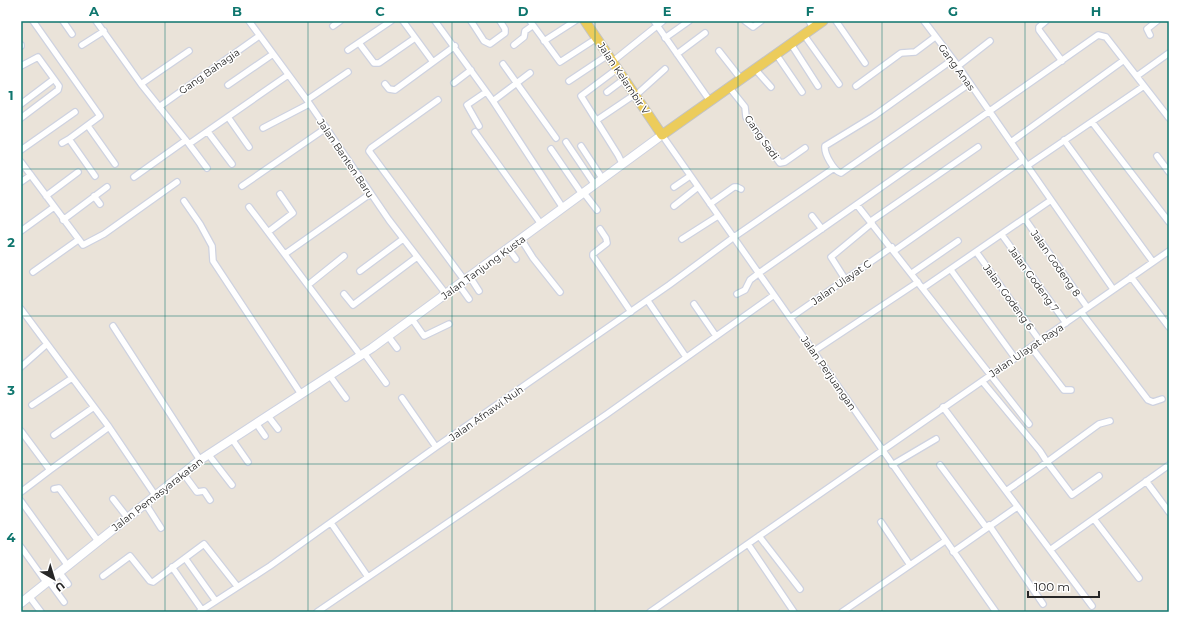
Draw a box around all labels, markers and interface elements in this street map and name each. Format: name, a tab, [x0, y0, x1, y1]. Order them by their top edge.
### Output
text: A	[88, 3, 100, 19]
text: B	[232, 3, 242, 19]
text: C	[375, 3, 385, 19]
text: D	[518, 3, 529, 19]
text: E	[663, 3, 672, 19]
text: F	[806, 3, 814, 19]
text: G	[948, 3, 958, 19]
text: H	[1091, 3, 1101, 19]
street label: Jalan Kelambir V	[594, 39, 652, 117]
street label: Gang Anas	[935, 41, 978, 93]
street label: Gang Bahagia	[176, 46, 242, 97]
text: 1	[8, 87, 14, 103]
street label: Gang Sadi	[742, 113, 782, 162]
street label: Jalan Banten Baru	[314, 115, 377, 200]
street label: Jalan Godeng 8	[1027, 227, 1083, 299]
street label: Jalan Tanjung Kusta	[438, 232, 528, 303]
text: 2	[7, 234, 15, 250]
street label: Jalan Godeng 7	[1005, 243, 1062, 315]
street label: Jalan Ulayat C	[808, 257, 874, 308]
street label: Jalan Godeng 6	[980, 261, 1037, 333]
street label: Jalan Ulayat Raya	[986, 321, 1066, 381]
street label: Jalan Perjuangan	[798, 333, 859, 413]
text: 3	[6, 382, 15, 398]
street label: Jalan Afnawi Nuh	[446, 383, 526, 444]
street label: Jalan Pemasyarakatan	[108, 455, 206, 535]
text: 4	[7, 529, 16, 545]
north arrow	[34, 559, 74, 599]
scale bar	[1028, 573, 1099, 599]
text: U	[52, 579, 68, 595]
text: 100 m	[1034, 579, 1070, 594]

